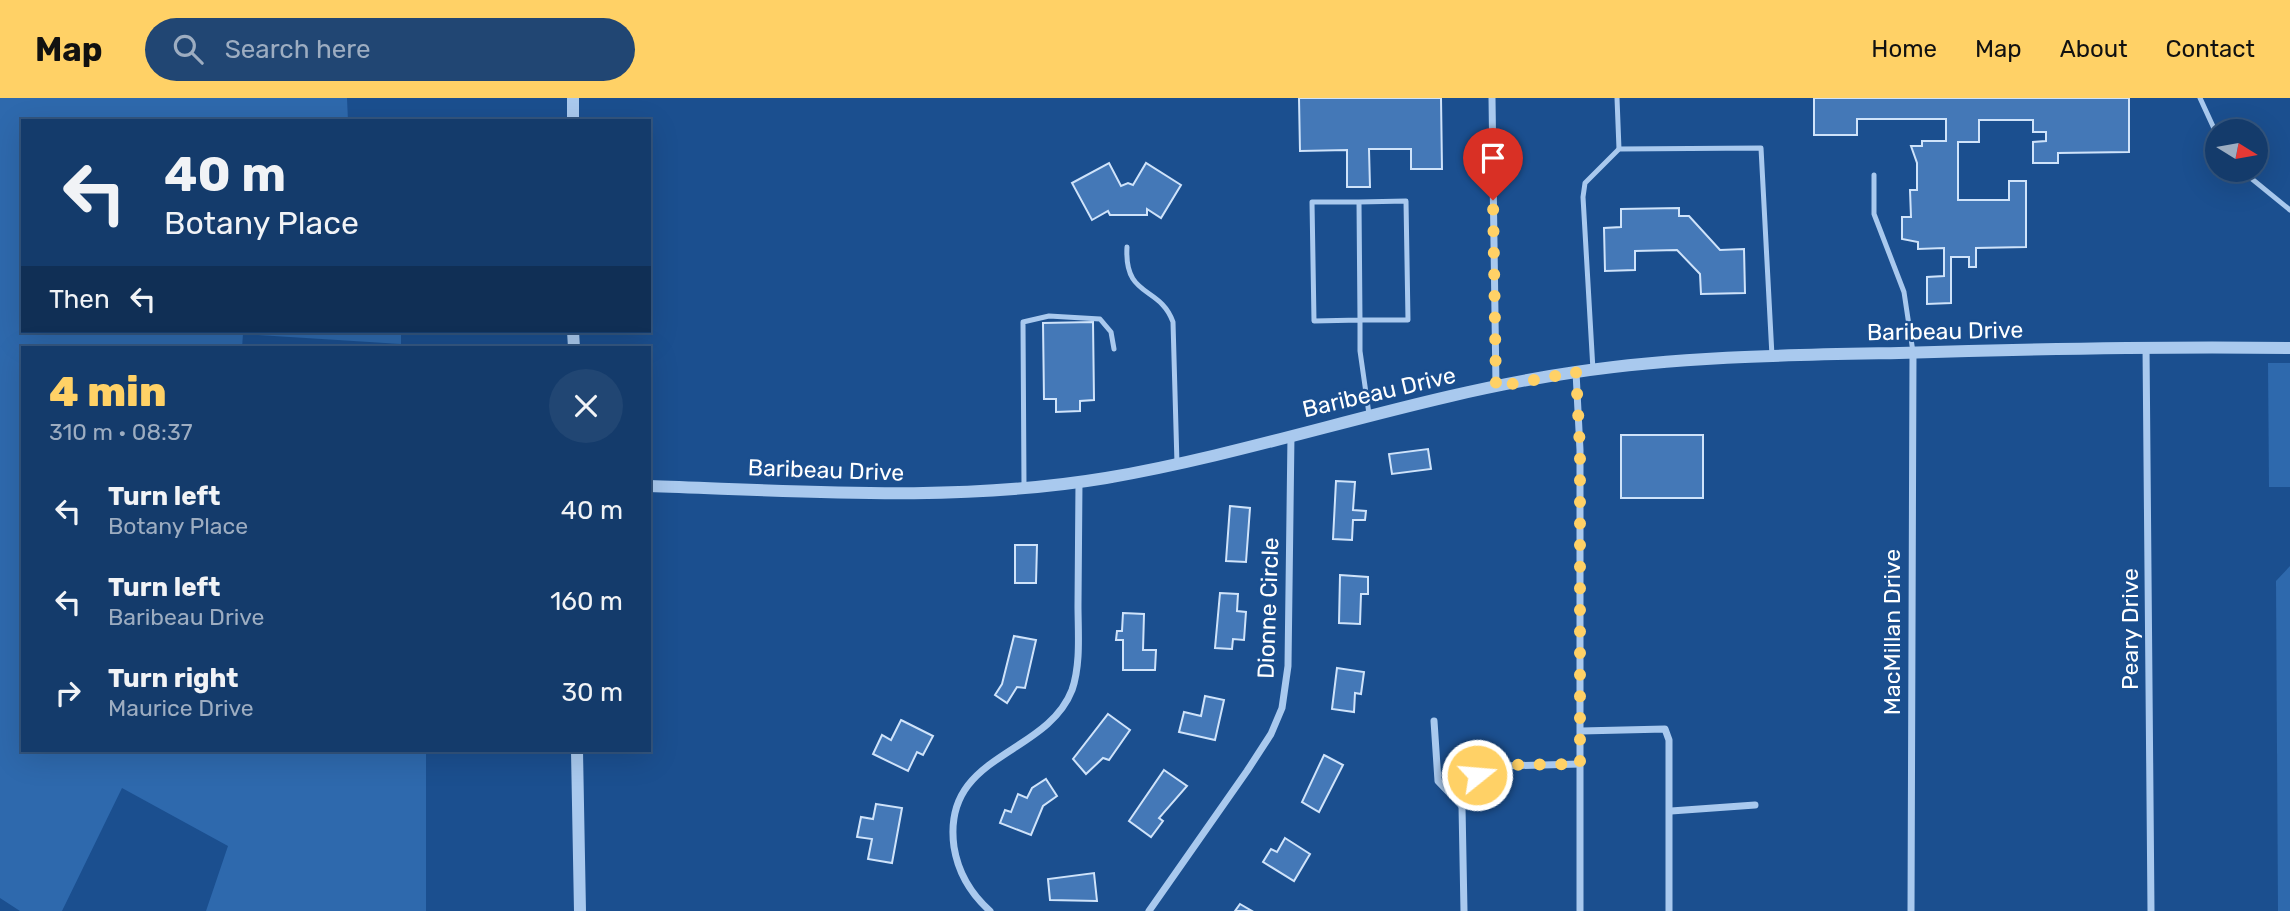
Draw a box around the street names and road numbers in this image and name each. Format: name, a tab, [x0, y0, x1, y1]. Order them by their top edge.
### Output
street label: Baribeau Drive	[1867, 316, 2023, 346]
street label: Baribeau Drive	[1300, 361, 1458, 423]
street label: Baribeau Drive	[747, 453, 905, 487]
street label: Dionne Circle	[1252, 537, 1284, 679]
street label: MacMillan Drive	[1878, 549, 1906, 715]
street label: Peary Drive	[2116, 568, 2144, 690]

